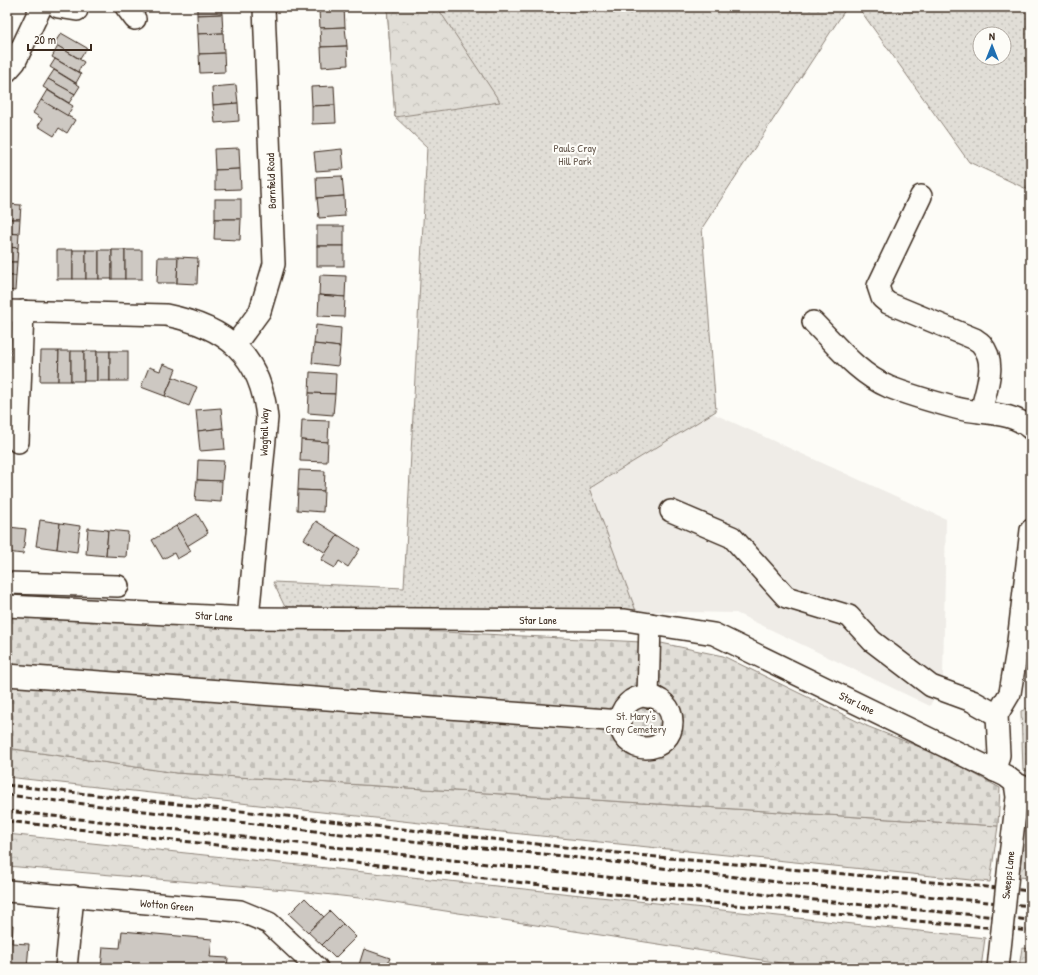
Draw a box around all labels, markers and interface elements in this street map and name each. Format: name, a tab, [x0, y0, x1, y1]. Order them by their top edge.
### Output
scale bar	[28, 26, 91, 52]
north arrow	[972, 26, 1012, 66]
text: N	[989, 29, 995, 43]
text: 20 m	[34, 31, 56, 48]
park label: Pauls Cray Hill Park	[554, 141, 597, 168]
street label: Barnfield Road	[263, 152, 279, 209]
street label: Wagtail Way	[257, 408, 271, 456]
street label: Star Lane	[195, 608, 234, 624]
street label: Star Lane	[519, 613, 557, 627]
street label: Star Lane	[837, 688, 878, 718]
park label: St. Mary's Cray Cemetery	[605, 709, 667, 736]
street label: Sweeps Lane	[999, 850, 1018, 900]
street label: Wotton Green	[140, 896, 195, 914]

